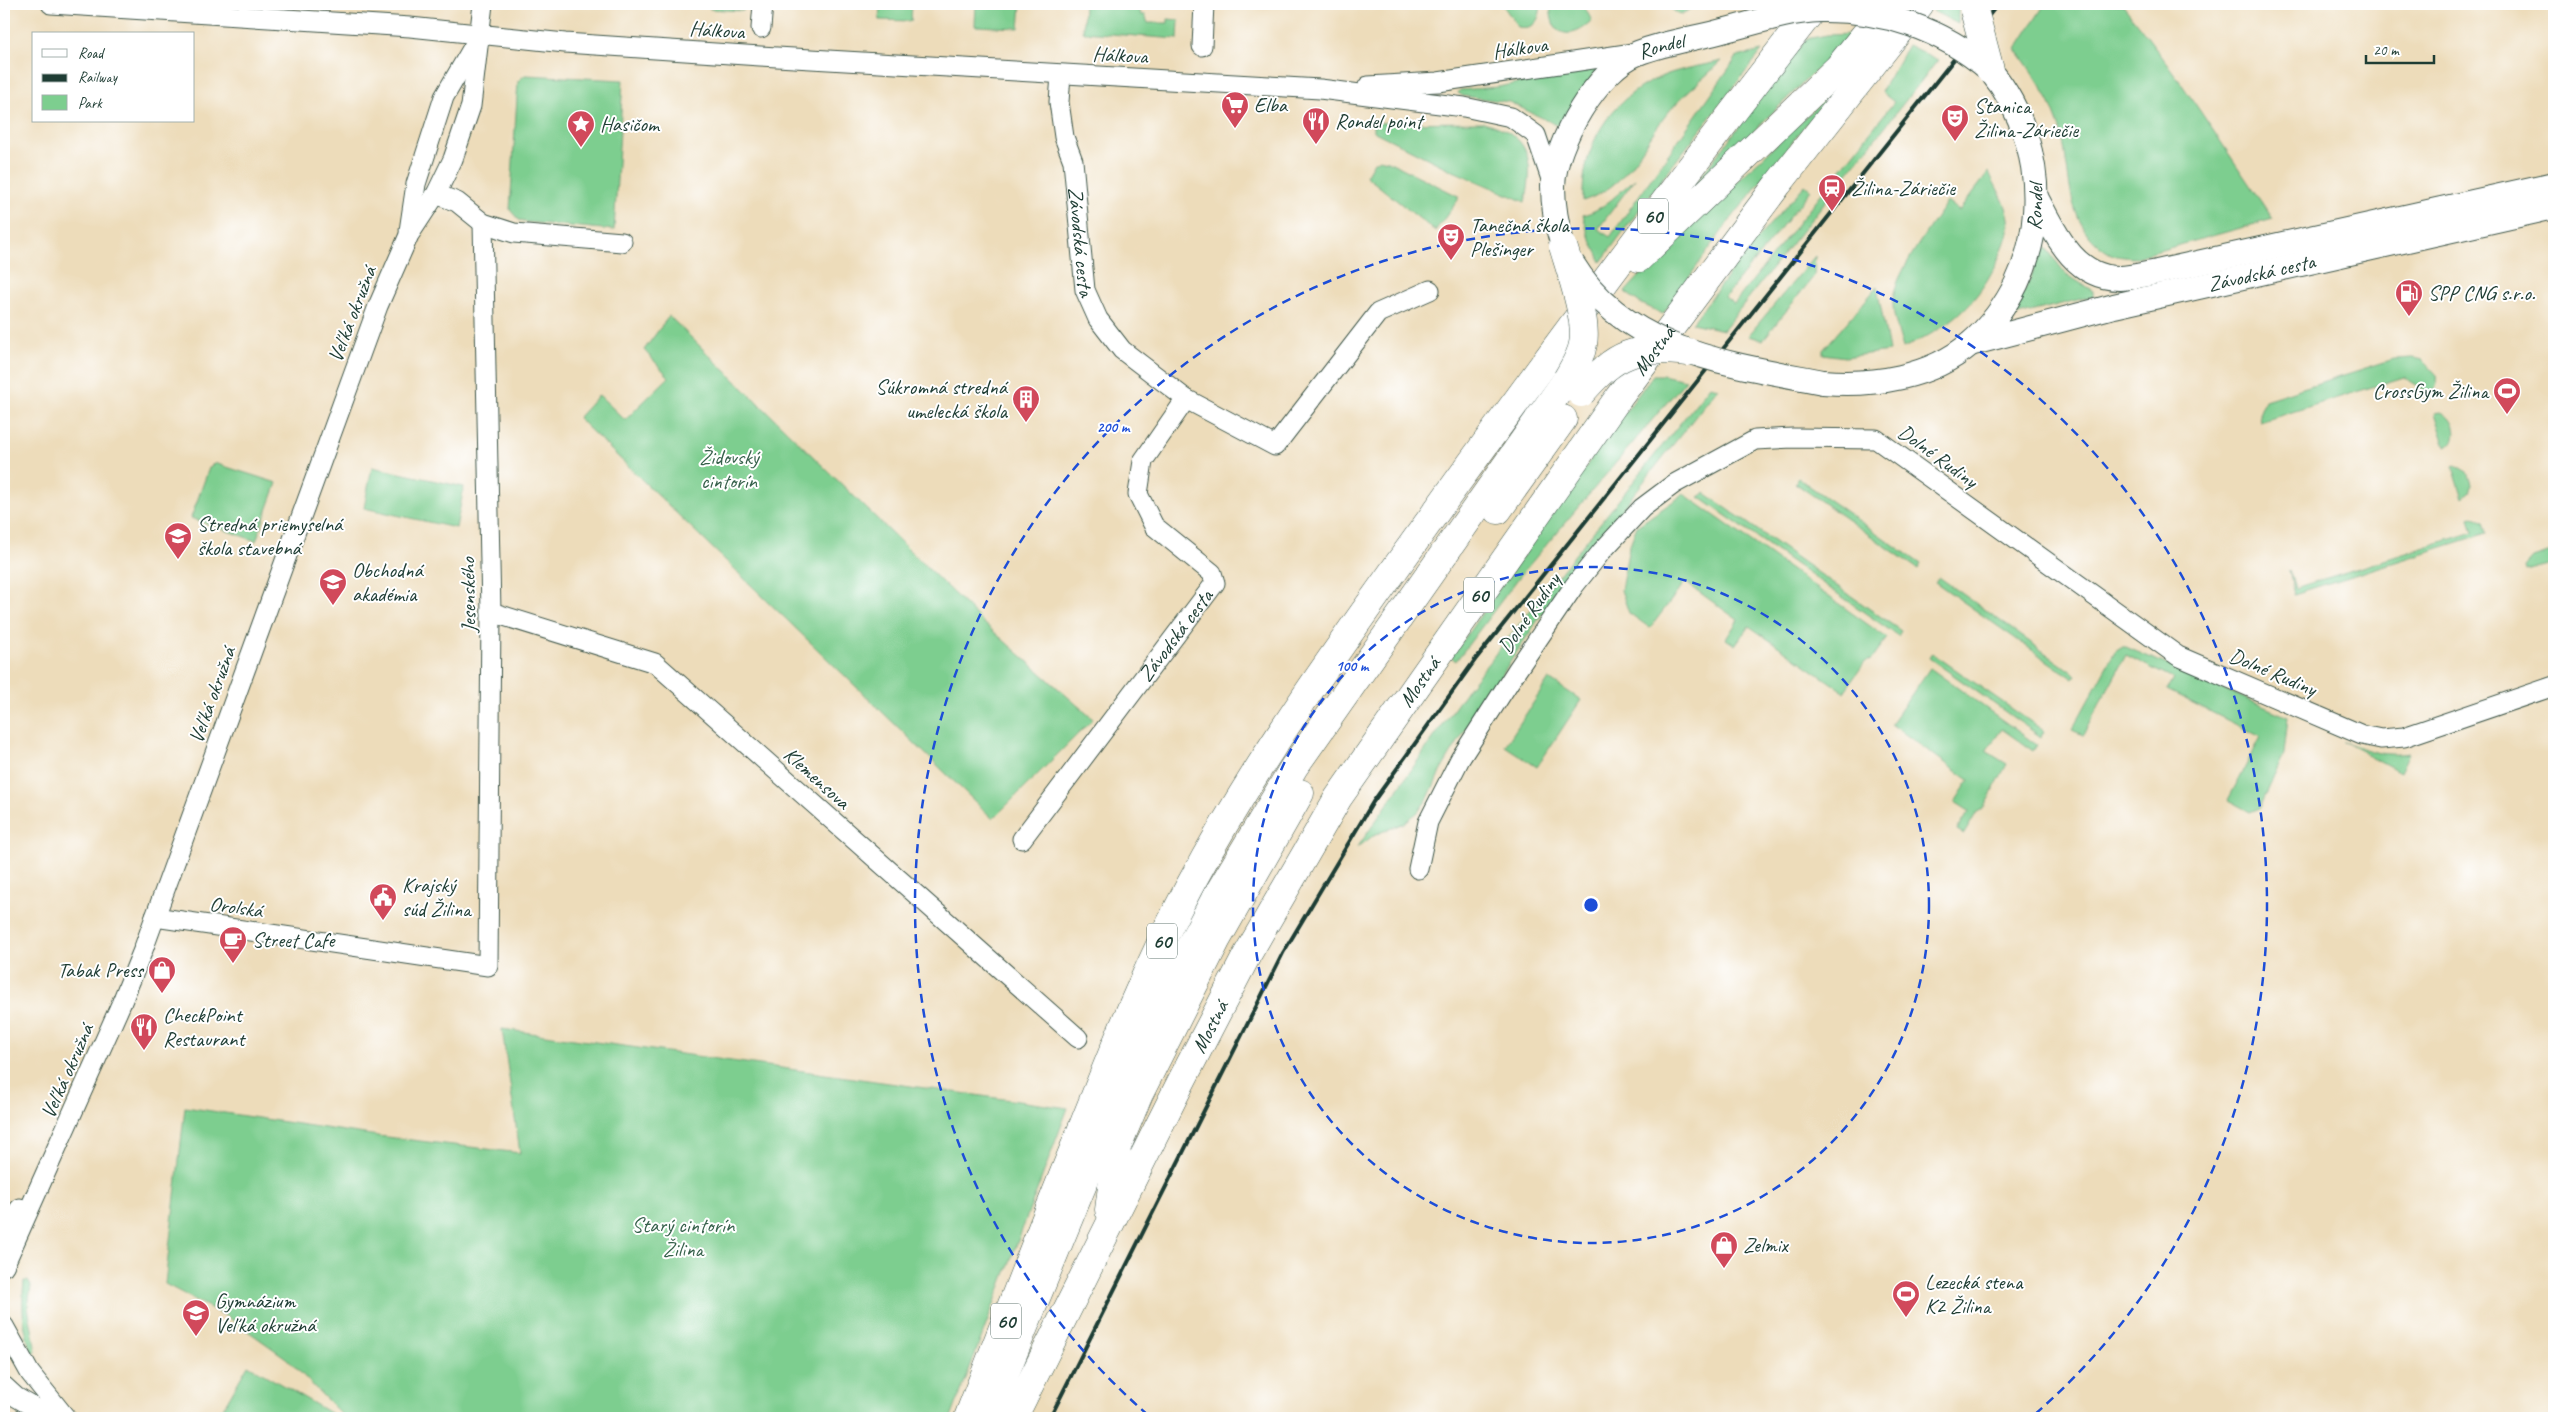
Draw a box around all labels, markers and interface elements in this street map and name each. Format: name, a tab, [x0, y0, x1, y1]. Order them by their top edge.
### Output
street label: Hálkova	[689, 15, 747, 45]
street label: Rondel	[1634, 27, 1690, 65]
street label: Hálkova	[1491, 31, 1551, 65]
legend	[32, 32, 195, 122]
scale bar	[2366, 32, 2433, 64]
street label: Hálkova	[1092, 41, 1150, 70]
text: 20 m	[2373, 41, 2400, 60]
text: Road	[78, 44, 105, 63]
text: Railway	[78, 68, 119, 87]
supermarket icon: Elba	[1220, 90, 1250, 129]
place label: Elba	[1254, 92, 1289, 118]
place label: Stanica Žilina-Záriečie	[1974, 93, 2079, 143]
text: Park	[78, 94, 103, 113]
theatre icon: Stanica Žilina-Záriečie	[1940, 103, 1970, 142]
restaurant icon: Rondel point	[1301, 106, 1331, 145]
place label: Rondel point	[1335, 108, 1425, 134]
place icon: Hasičom	[566, 109, 596, 148]
place label: Hasičom	[600, 111, 661, 137]
station icon: Žilina-Záriečie	[1817, 173, 1847, 212]
place label: Žilina-Záriečie	[1851, 175, 1956, 201]
street label: Rondel	[2020, 179, 2049, 232]
street label: Závodská cesta	[1063, 186, 1100, 302]
road number: 60	[1638, 198, 1668, 234]
place label: Tanečná škola Plešinger	[1470, 212, 1570, 262]
theatre icon: Tanečná škola Plešinger	[1436, 222, 1466, 261]
street label: Závodská cesta	[2205, 248, 2319, 297]
street label: Veľká okružná	[322, 261, 383, 366]
fuel station icon: SPP CNG s.r.o.	[2394, 278, 2424, 317]
place label: SPP CNG s.r.o.	[2428, 280, 2536, 306]
street label: Mostná	[1627, 319, 1682, 380]
place label: Súkromná stredná umelecká škola	[876, 374, 1009, 424]
sports icon: CrossGym Žilina	[2492, 376, 2522, 415]
place label: CrossGym Žilina	[2373, 378, 2490, 404]
building icon: Súkromná stredná umelecká škola	[1011, 384, 1041, 423]
text: 200 m	[1097, 418, 1131, 437]
street label: Dolné Rudiny	[1893, 418, 1984, 495]
park label: Židovský cintorín	[699, 444, 762, 494]
place label: Stredná priemyselná škola stavebná	[197, 511, 344, 561]
school or university icon: Stredná priemyselná škola stavebná	[163, 521, 193, 560]
street label: Jesenského	[454, 556, 482, 634]
place label: Obchodná akadémia	[352, 557, 425, 607]
street label: Dolné Rudiny	[1492, 566, 1567, 658]
school or university icon: Obchodná akadémia	[318, 567, 348, 606]
road number: 60	[1464, 578, 1494, 612]
street label: Závodská cesta	[1132, 583, 1220, 687]
street label: Veľká okružná	[183, 642, 242, 747]
street label: Dolné Rudiny	[2226, 642, 2322, 703]
street label: Mostná	[1393, 650, 1447, 712]
text: 100 m	[1336, 657, 1370, 676]
street label: Klemensova	[778, 741, 857, 816]
place label: Krajský súd Žilina	[402, 872, 473, 922]
public building icon: Krajský súd Žilina	[368, 882, 398, 921]
street label: Orolská	[208, 890, 266, 924]
centre of rings	[1582, 896, 1600, 914]
road number: 60	[1147, 924, 1177, 958]
cafe icon: Street Cafe	[218, 925, 248, 964]
place label: Street Cafe	[252, 927, 336, 953]
shop icon: Tabak Press	[147, 955, 177, 994]
place label: Tabak Press	[57, 957, 145, 983]
street label: Mostná	[1185, 995, 1235, 1057]
place label: CheckPoint Restaurant	[163, 1002, 246, 1052]
restaurant icon: CheckPoint Restaurant	[129, 1012, 159, 1051]
street label: Veľká okružná	[35, 1018, 100, 1122]
park label: Starý cintorín Žilina	[632, 1212, 735, 1262]
shop icon: Zelmix	[1709, 1230, 1739, 1269]
place label: Zelmix	[1743, 1232, 1789, 1258]
place label: Lezecká stena K2 Žilina	[1925, 1269, 2024, 1319]
sports icon: Lezecká stena K2 Žilina	[1891, 1279, 1921, 1318]
place label: Gymnázium Veľká okružná	[215, 1288, 317, 1338]
school or university icon: Gymnázium Veľká okružná	[181, 1298, 211, 1337]
road number: 60	[991, 1304, 1021, 1338]

